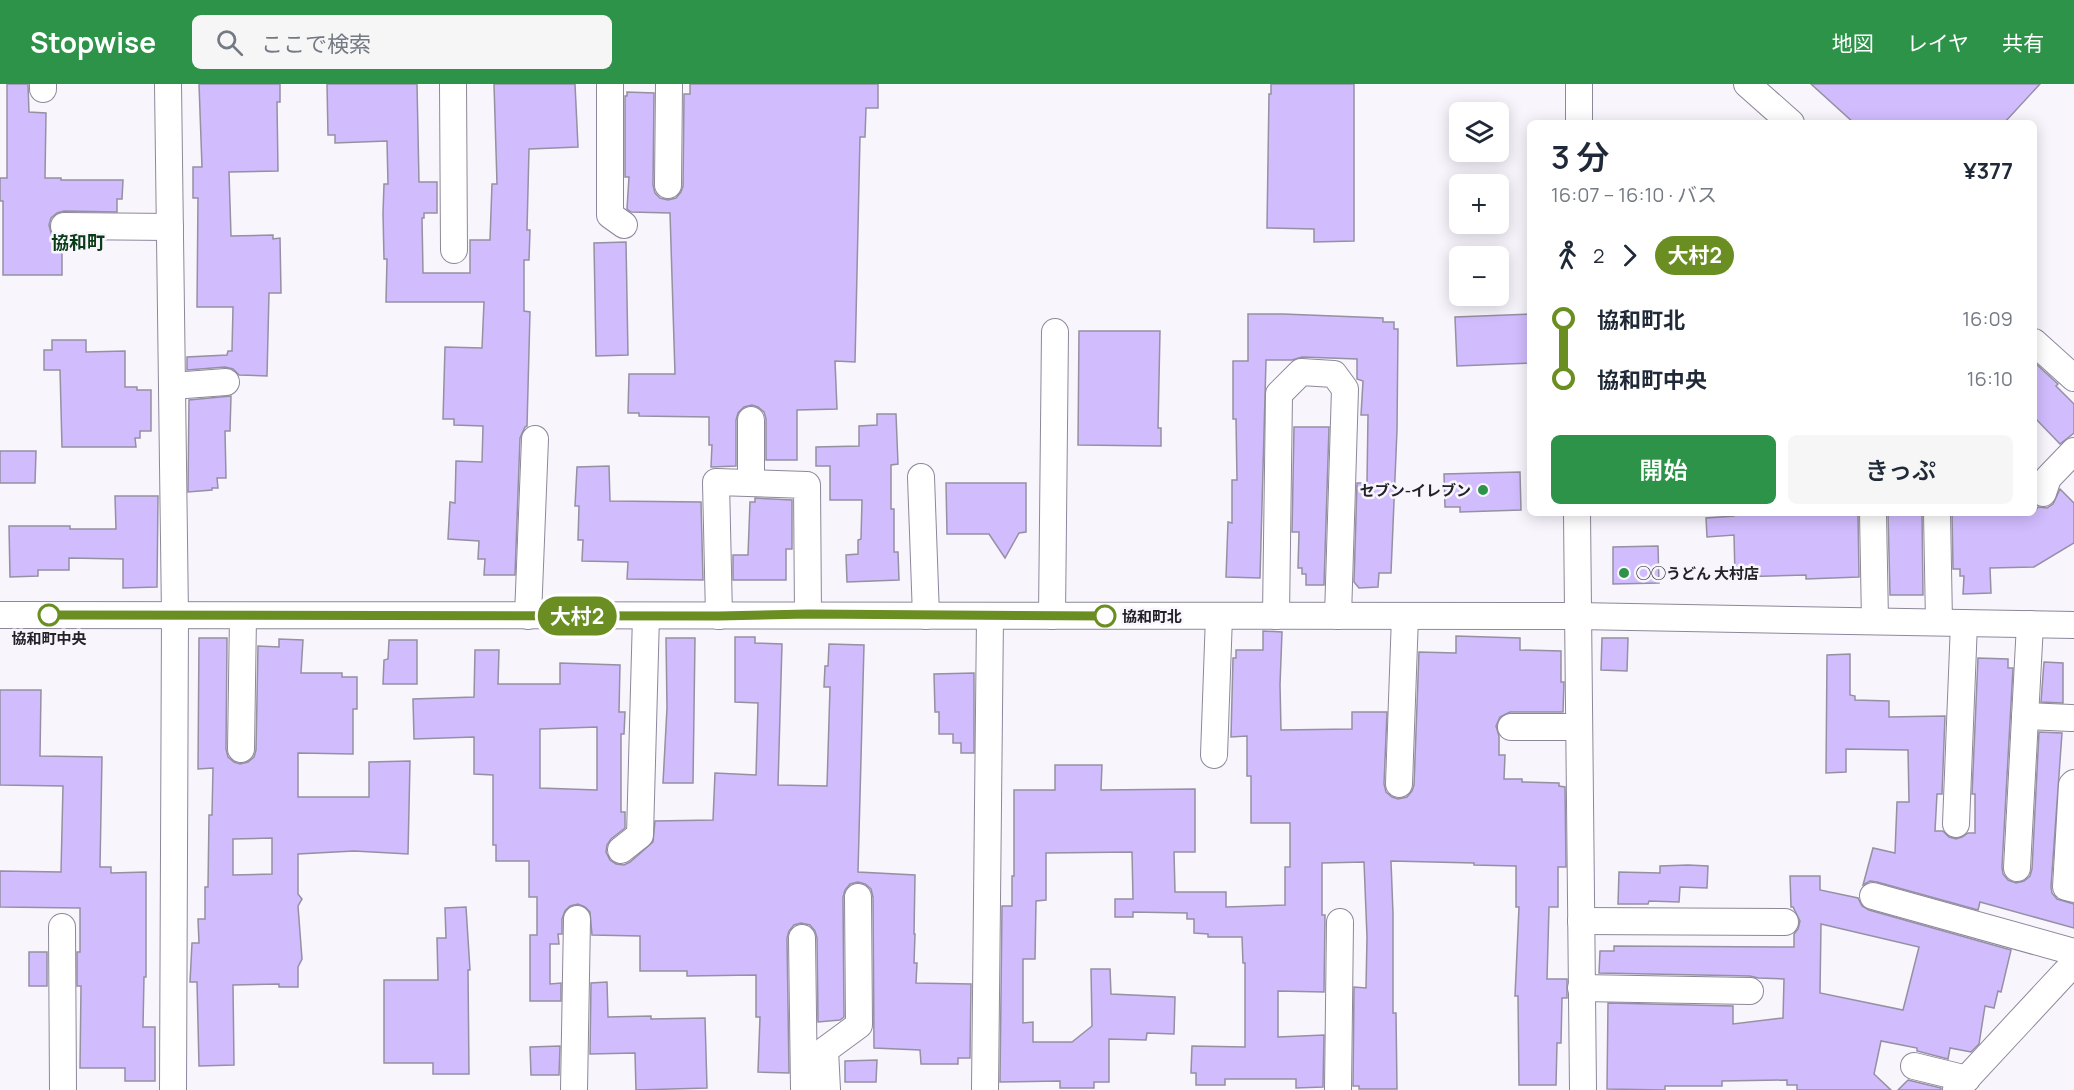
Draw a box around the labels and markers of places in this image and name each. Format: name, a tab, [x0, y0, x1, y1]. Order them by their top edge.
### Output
place label: セブン-イレブン	[1360, 480, 1471, 501]
marker: セブン-イレブン	[1476, 483, 1490, 497]
place label: ◯◯うどん 大村店	[1636, 563, 1759, 584]
marker: ◯◯うどん 大村店	[1617, 566, 1631, 580]
marker: 協和町中央	[38, 604, 60, 626]
marker: 協和町北	[1094, 605, 1116, 627]
place label: 協和町北	[1122, 606, 1182, 627]
place label: 協和町中央	[11, 628, 87, 649]

